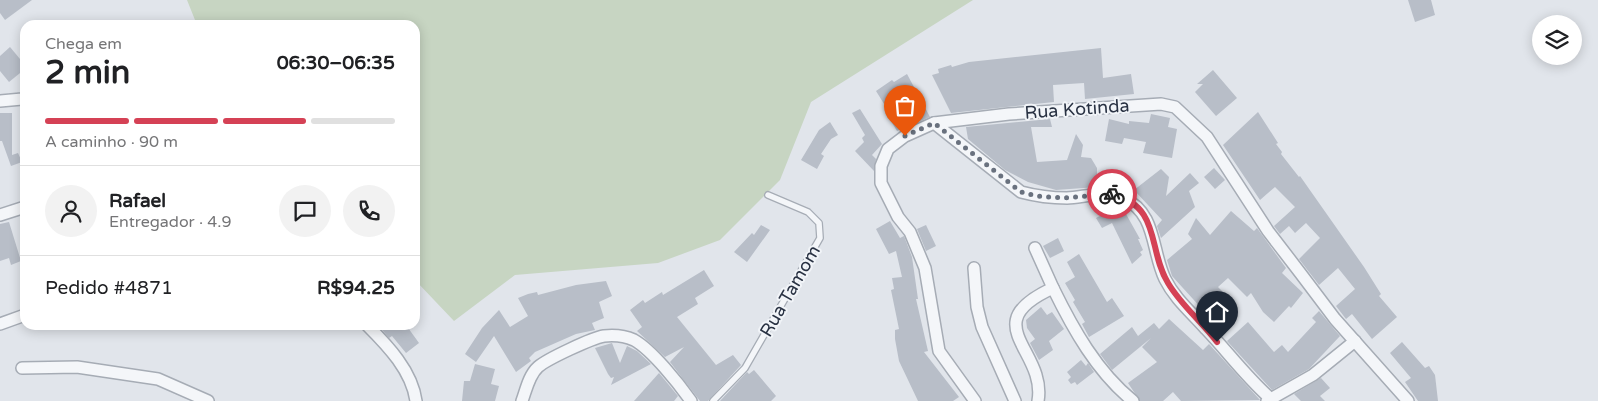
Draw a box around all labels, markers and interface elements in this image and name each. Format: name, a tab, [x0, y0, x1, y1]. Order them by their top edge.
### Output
map controls	[1532, 15, 1582, 65]
button: layers	[1532, 15, 1582, 65]
text: Chega em	[45, 34, 122, 54]
text: 06:30–06:35	[277, 52, 395, 74]
text: 2 min	[45, 54, 130, 92]
pin	[884, 85, 926, 136]
icon: bag	[891, 92, 919, 120]
street label: Rua Kotinda	[1024, 94, 1130, 124]
text: A caminho · 90 m	[45, 132, 178, 152]
courier	[1087, 169, 1137, 219]
icon: bike	[1098, 180, 1126, 208]
button: person	[45, 185, 97, 237]
button: chat	[279, 185, 331, 237]
button: phone	[343, 185, 395, 237]
text: Rafael	[109, 190, 166, 212]
text: Entregador · 4.9	[109, 212, 231, 232]
street label: Rua Tamom	[755, 241, 825, 341]
text: Pedido #4871	[45, 277, 173, 299]
text: R$94.25	[317, 277, 395, 299]
pin	[1196, 291, 1238, 342]
icon: home	[1203, 298, 1231, 326]

